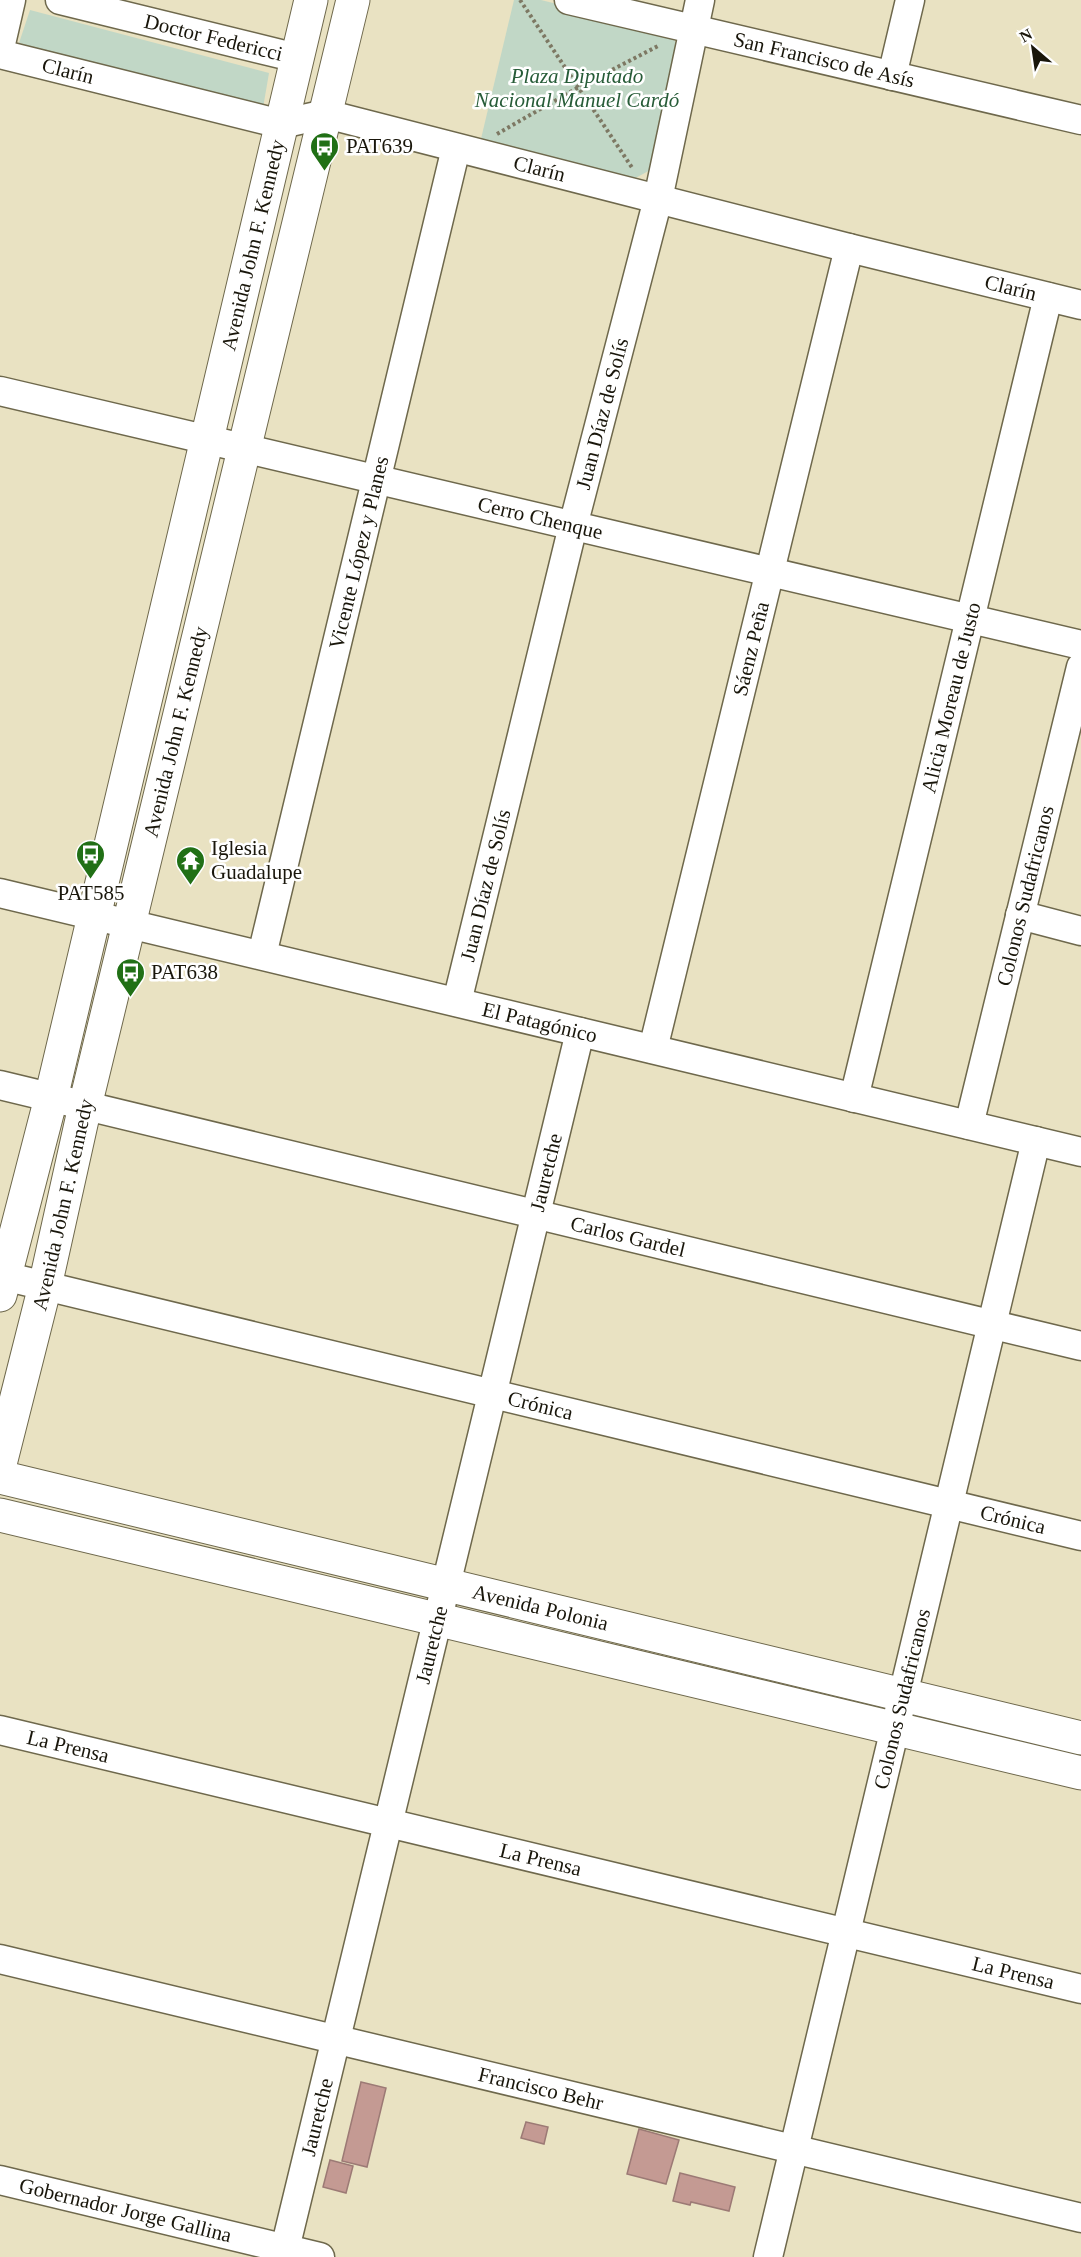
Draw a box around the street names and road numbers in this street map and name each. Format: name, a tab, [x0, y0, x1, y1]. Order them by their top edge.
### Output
street label: Doctor Federicci	[142, 9, 285, 66]
street label: San Francisco de Asís	[731, 27, 917, 93]
street label: Clarín	[40, 53, 97, 89]
street label: Avenida John F. Kennedy	[216, 137, 290, 353]
street label: Clarín	[511, 151, 568, 187]
street label: Clarín	[982, 270, 1039, 306]
street label: Juan Díaz de Solís	[571, 335, 633, 492]
street label: Vicente López y Planes	[324, 454, 394, 651]
street label: Cerro Chenque	[475, 492, 605, 544]
street label: Sáenz Peña	[728, 599, 774, 698]
street label: Alicia Moreau de Justo	[916, 600, 986, 795]
street label: Avenida John F. Kennedy	[139, 623, 213, 840]
street label: Colonos Sudafricanos	[991, 803, 1059, 988]
street label: Juan Díaz de Solís	[455, 807, 516, 964]
street label: El Patagónico	[480, 997, 600, 1048]
street label: Avenida John F. Kennedy	[27, 1096, 98, 1313]
street label: Jauretche	[525, 1131, 567, 1214]
street label: Carlos Gardel	[568, 1211, 688, 1262]
street label: Crónica	[505, 1386, 576, 1425]
street label: Crónica	[978, 1500, 1049, 1539]
street label: Avenida Polonia	[470, 1580, 612, 1636]
street label: Jauretche	[410, 1603, 452, 1686]
street label: Colonos Sudafricanos	[869, 1606, 935, 1792]
street label: La Prensa	[25, 1725, 112, 1768]
street label: La Prensa	[497, 1838, 585, 1881]
street label: La Prensa	[970, 1951, 1057, 1994]
street label: Francisco Behr	[476, 2062, 606, 2115]
street label: Jauretche	[296, 2076, 338, 2158]
street label: Gobernador Jorge Gallina	[17, 2173, 235, 2247]

